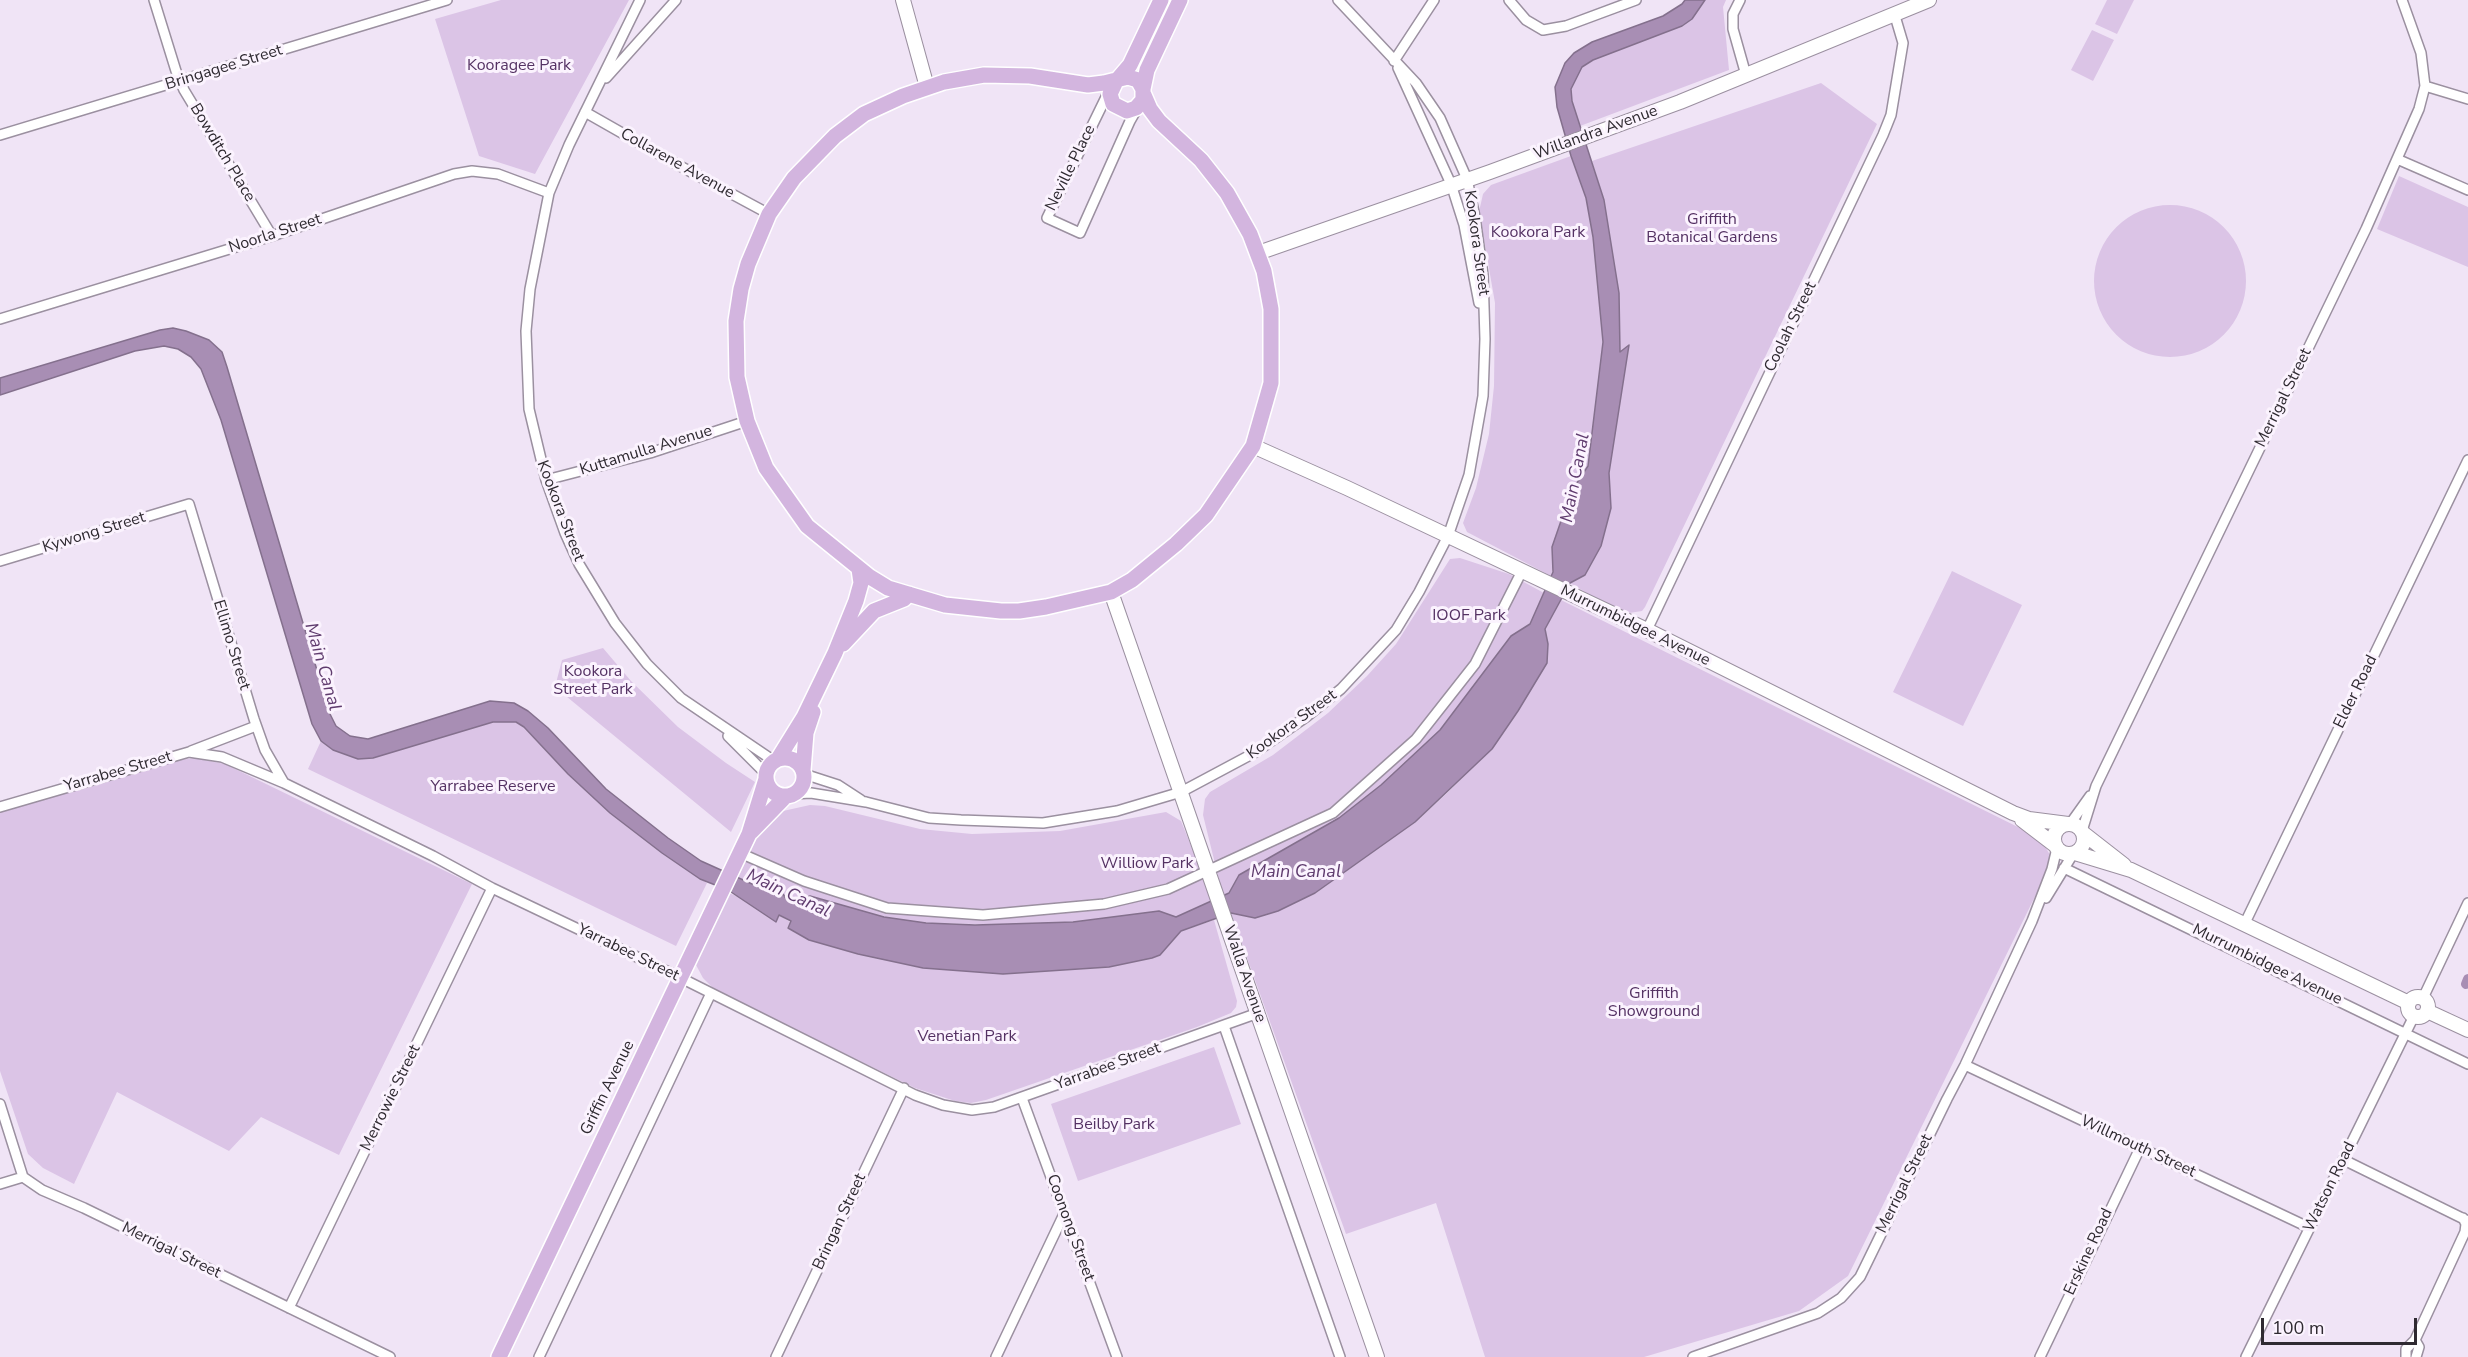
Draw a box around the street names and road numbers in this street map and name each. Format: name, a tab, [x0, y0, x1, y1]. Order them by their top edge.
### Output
street label: Bringagee Street	[163, 41, 285, 95]
street label: Bowditch Place	[185, 100, 259, 206]
street label: Willandra Avenue	[1531, 102, 1661, 164]
street label: Neville Place	[1042, 122, 1100, 214]
street label: Collarene Avenue	[617, 125, 737, 203]
street label: Kookora Street	[1459, 189, 1493, 297]
street label: Noorla Street	[226, 210, 324, 258]
street label: Coolah Street	[1761, 279, 1821, 375]
street label: Merrigal Street	[2252, 345, 2316, 451]
street label: Kuttamulla Avenue	[577, 422, 715, 480]
street label: Kookora Street	[532, 458, 588, 564]
street label: Kywong Street	[40, 508, 148, 558]
street label: Murrumbidgee Avenue	[1557, 581, 1713, 671]
street label: Ellimo Street	[208, 598, 254, 692]
street label: Elder Road	[2330, 652, 2382, 732]
street label: Kookora Street	[1243, 686, 1341, 764]
street label: Yarrabee Street	[62, 748, 174, 796]
street label: Yarrabee Street	[574, 920, 682, 986]
street label: Murrumbidgee Avenue	[2189, 920, 2345, 1010]
street label: Walla Avenue	[1218, 923, 1270, 1025]
street label: Griffin Avenue	[577, 1038, 639, 1138]
street label: Yarrabee Street	[1053, 1039, 1163, 1095]
street label: Merrowie Street	[357, 1042, 425, 1154]
street label: Willmouth Street	[2077, 1112, 2199, 1182]
street label: Merrigal Street	[1873, 1131, 1937, 1237]
street label: Watson Road	[2300, 1139, 2360, 1235]
street label: Bringan Street	[809, 1171, 871, 1273]
street label: Coonong Street	[1042, 1172, 1098, 1284]
street label: Erskine Road	[2061, 1206, 2117, 1298]
street label: Merrigal Street	[118, 1219, 224, 1283]

